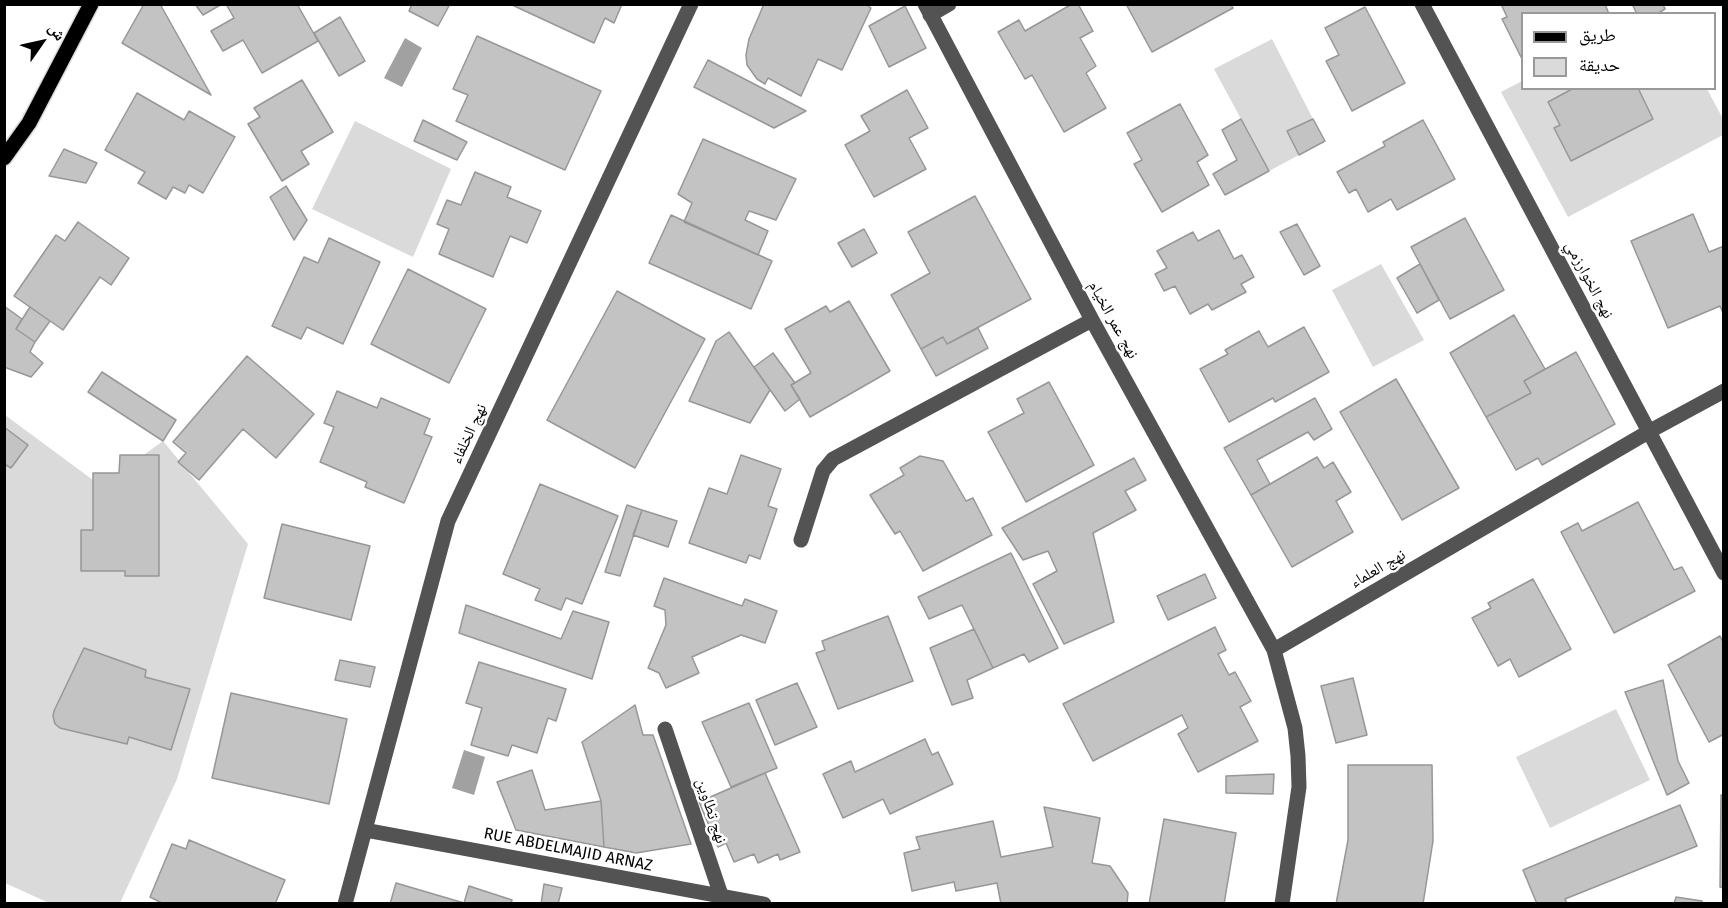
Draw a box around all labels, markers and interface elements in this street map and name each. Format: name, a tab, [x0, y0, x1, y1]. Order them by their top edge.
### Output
north arrow	[12, 12, 72, 72]
legend	[1521, 12, 1716, 90]
text: ش	[45, 19, 70, 44]
text: طريق	[1579, 24, 1616, 46]
text: حديقة	[1579, 54, 1620, 76]
street label: نهج الخوارزمي	[1561, 238, 1617, 322]
street label: نهج عمر الخيام	[1084, 278, 1142, 362]
street label: نهج الخلفاء	[447, 401, 491, 467]
street label: نهج العلماء	[1347, 545, 1409, 593]
street label: نهج تطاوين	[691, 776, 731, 846]
street label: RUE ABDELMAJID ARNAZ	[482, 824, 654, 876]

